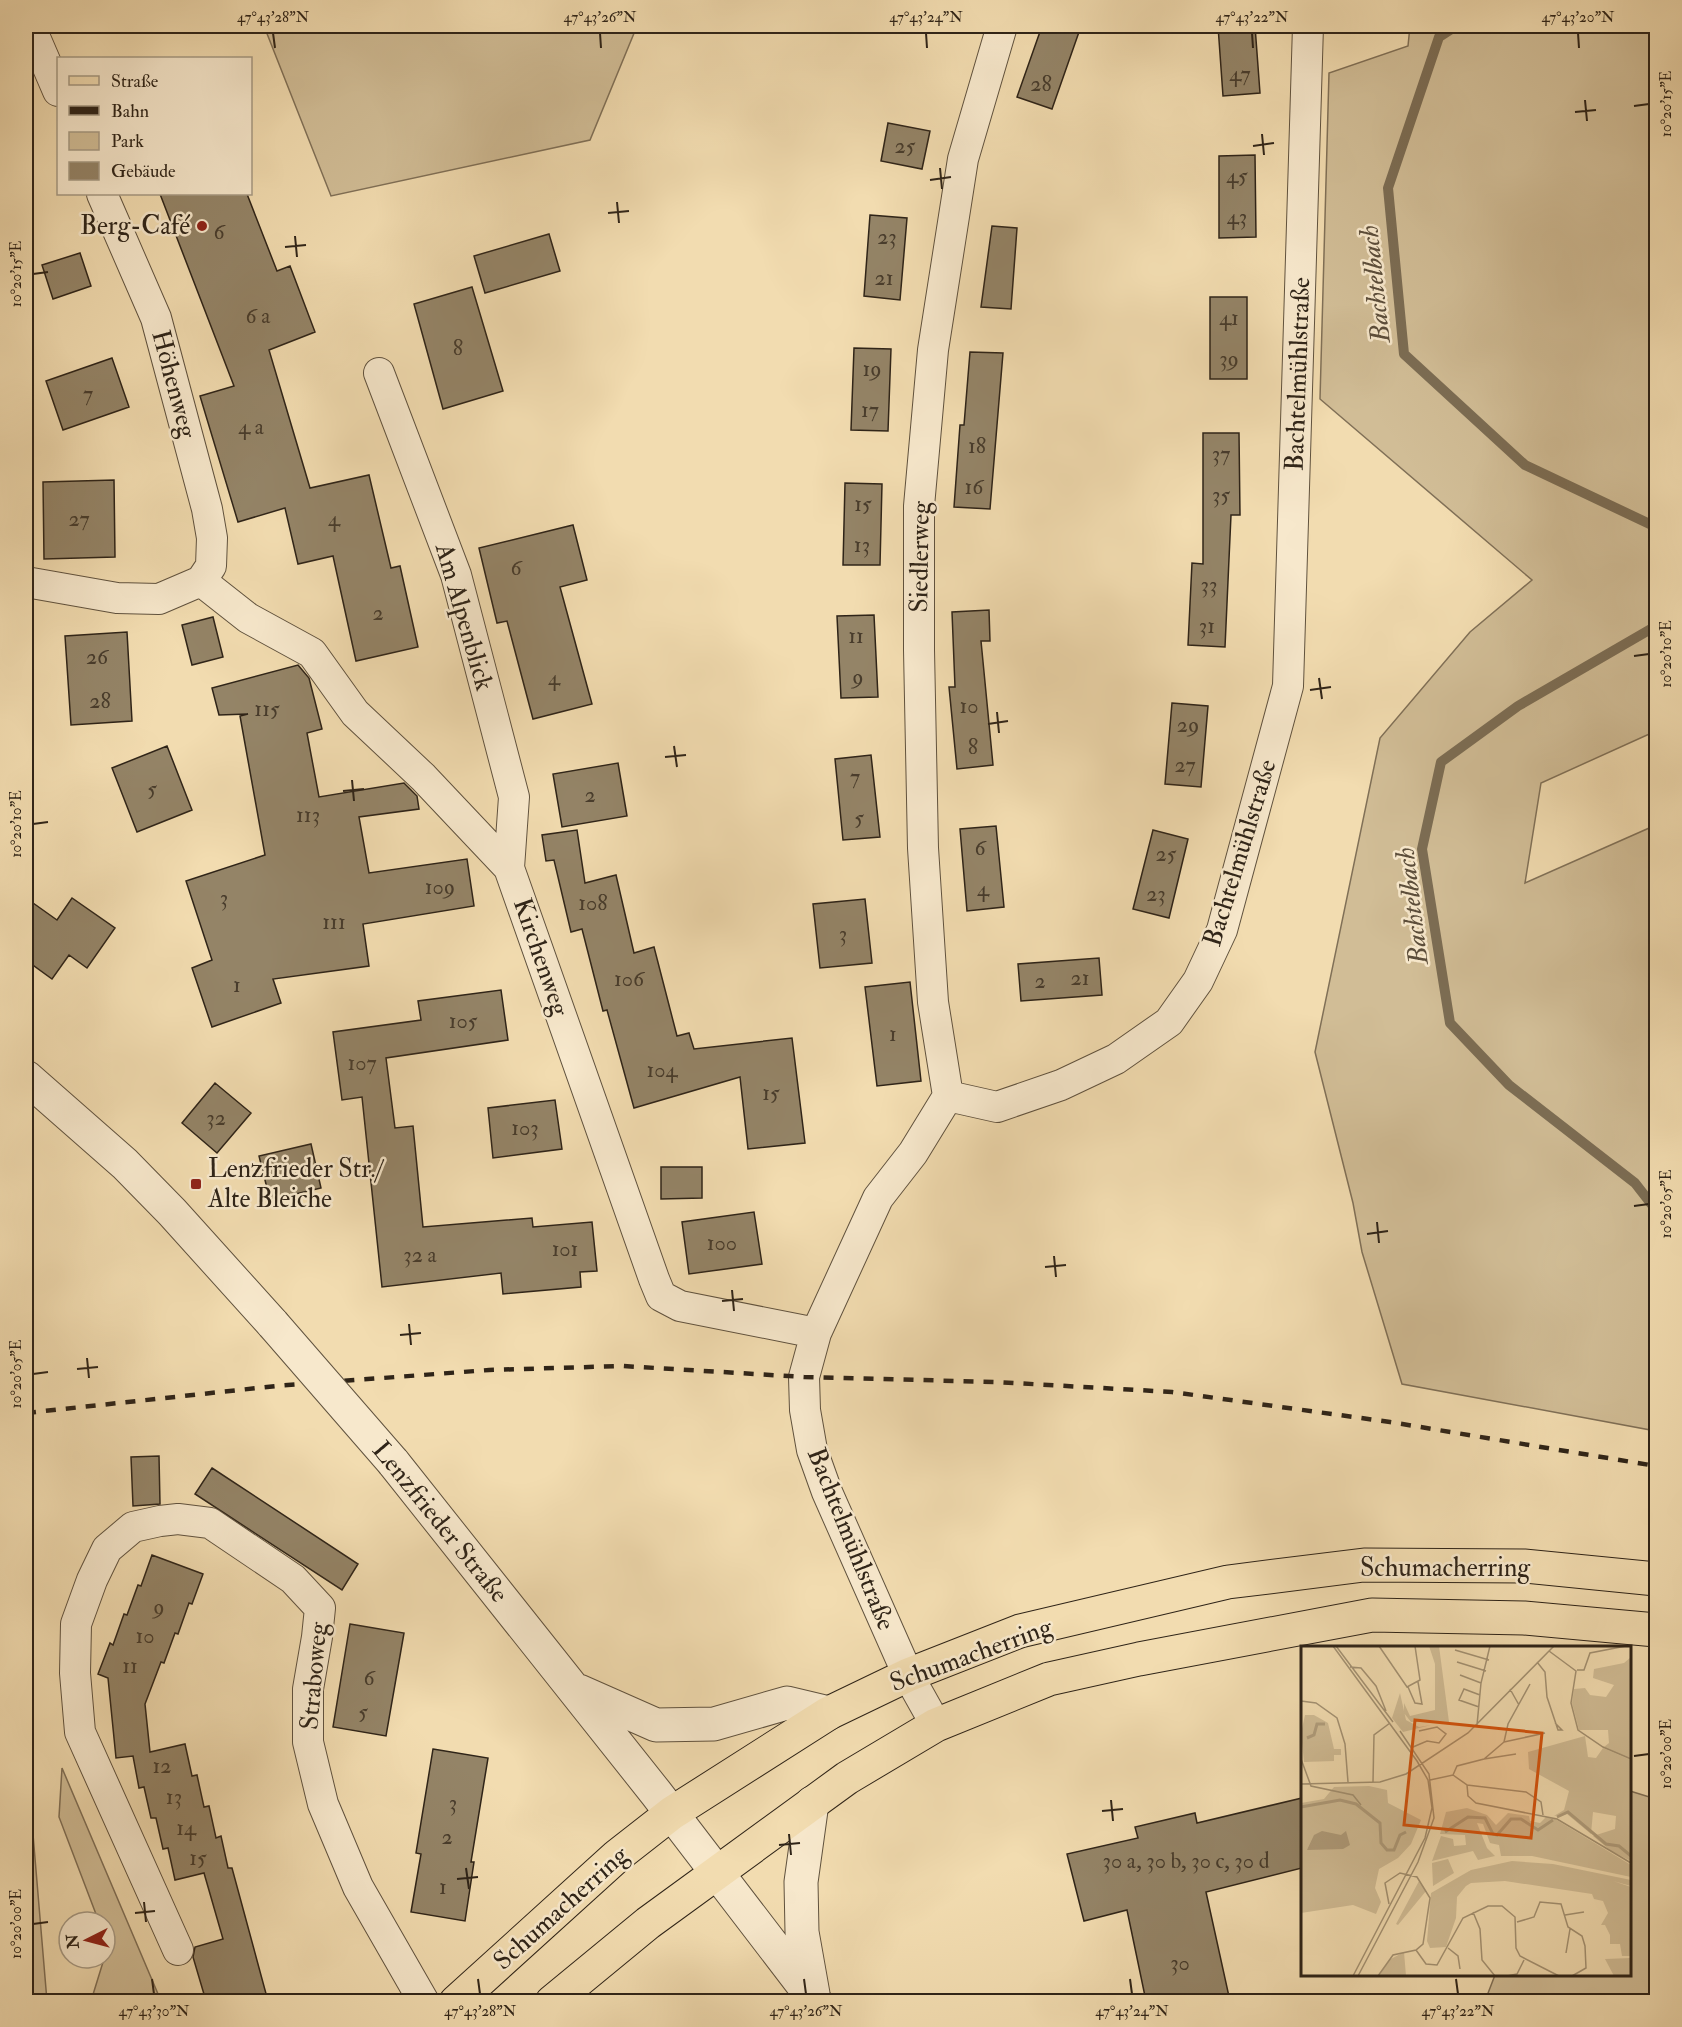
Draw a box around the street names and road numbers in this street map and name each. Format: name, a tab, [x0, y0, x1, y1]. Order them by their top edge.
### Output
street label: Bachtelmühlstraße	[1279, 276, 1317, 471]
street label: Höhenweg	[144, 327, 204, 443]
street label: Siedlerweg	[903, 500, 937, 613]
street label: Am Alpenblick	[426, 539, 500, 695]
street label: Bachtelmühlstraße	[1196, 755, 1284, 950]
street label: Kirchenweg	[506, 894, 576, 1021]
street label: Lenzfrieder Straße	[365, 1435, 515, 1609]
street label: Bachtelmühlstraße	[800, 1443, 902, 1635]
street label: Schumacherring	[1360, 1552, 1531, 1584]
street label: Schumacherring	[886, 1610, 1058, 1699]
street label: Straboweg	[293, 1620, 335, 1731]
street label: Schumacherring	[487, 1838, 636, 1977]

